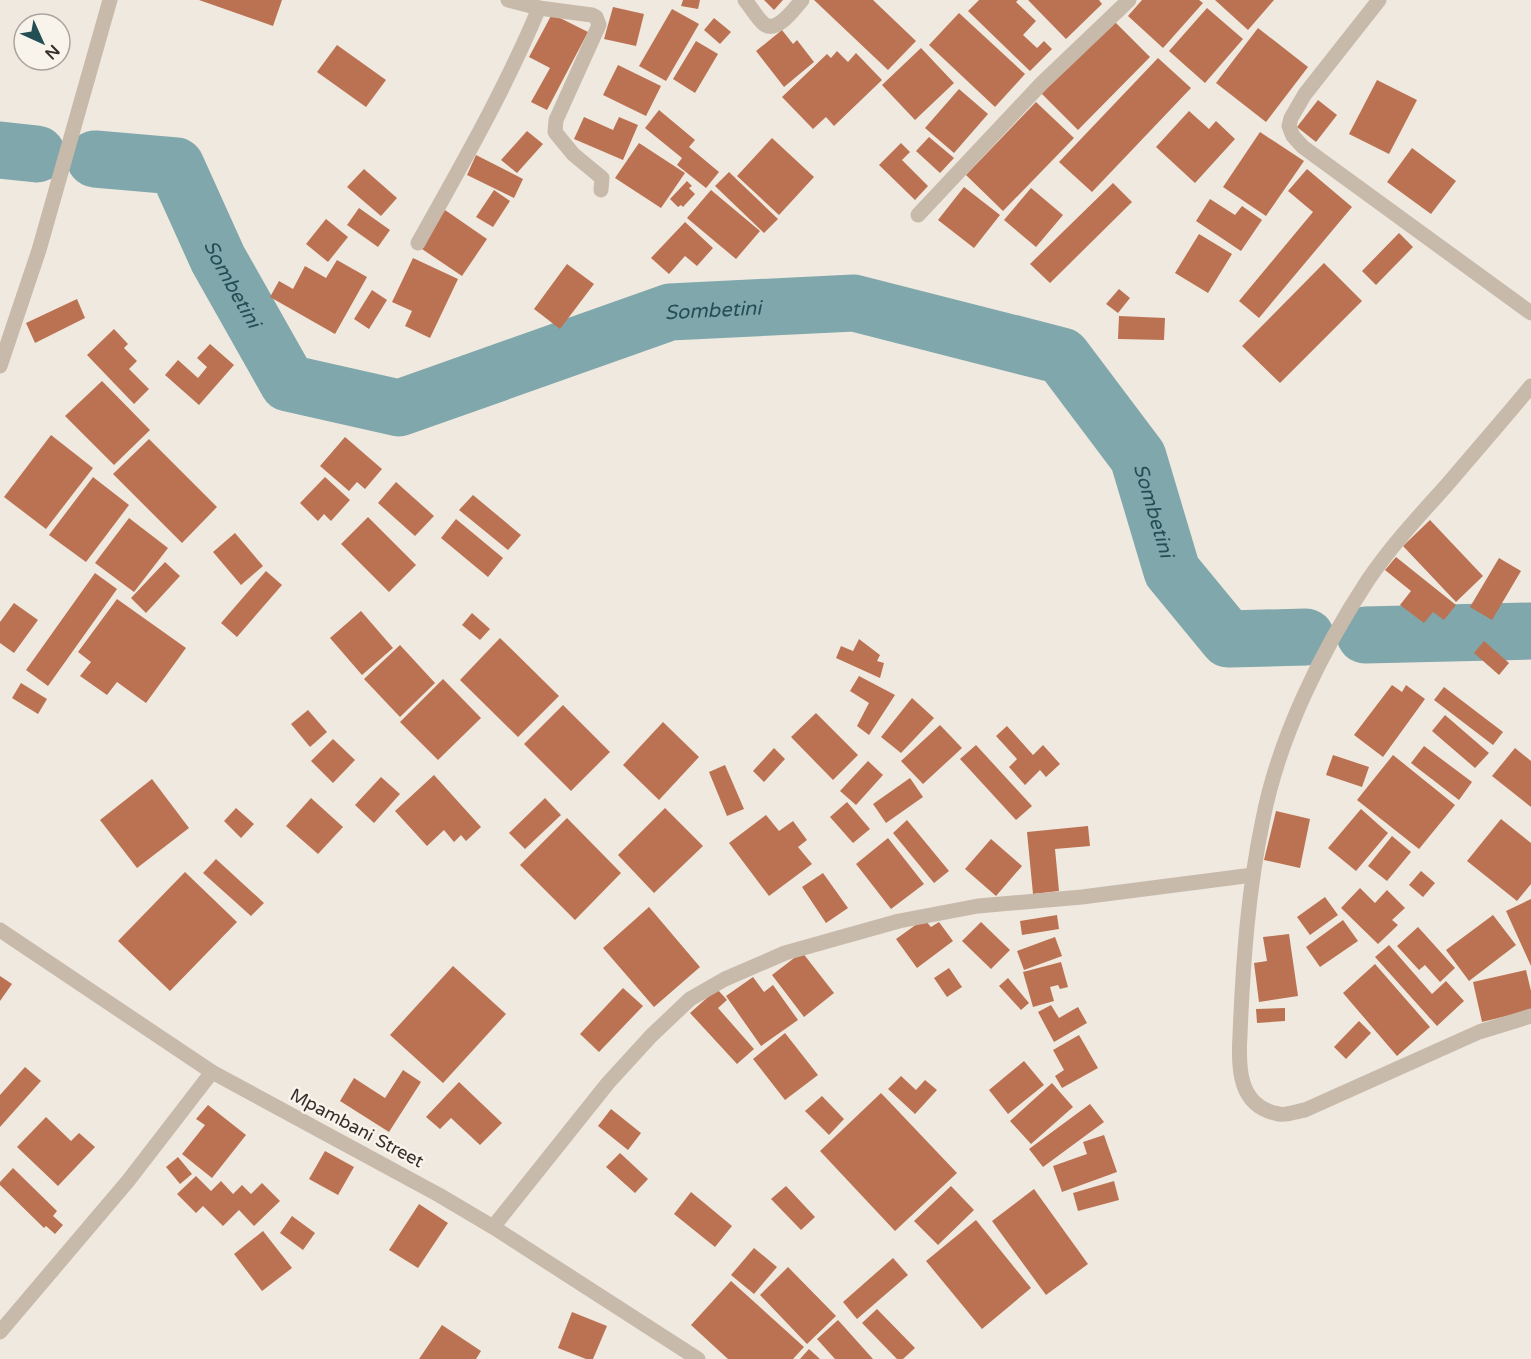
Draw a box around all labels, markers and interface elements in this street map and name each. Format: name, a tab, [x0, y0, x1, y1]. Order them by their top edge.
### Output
north arrow	[12, 12, 72, 72]
text: N	[40, 40, 64, 64]
water label: Sombetini	[198, 237, 267, 335]
water label: Sombetini	[664, 296, 765, 325]
water label: Sombetini	[1128, 461, 1179, 563]
street label: Mpambani Street	[286, 1083, 428, 1173]

